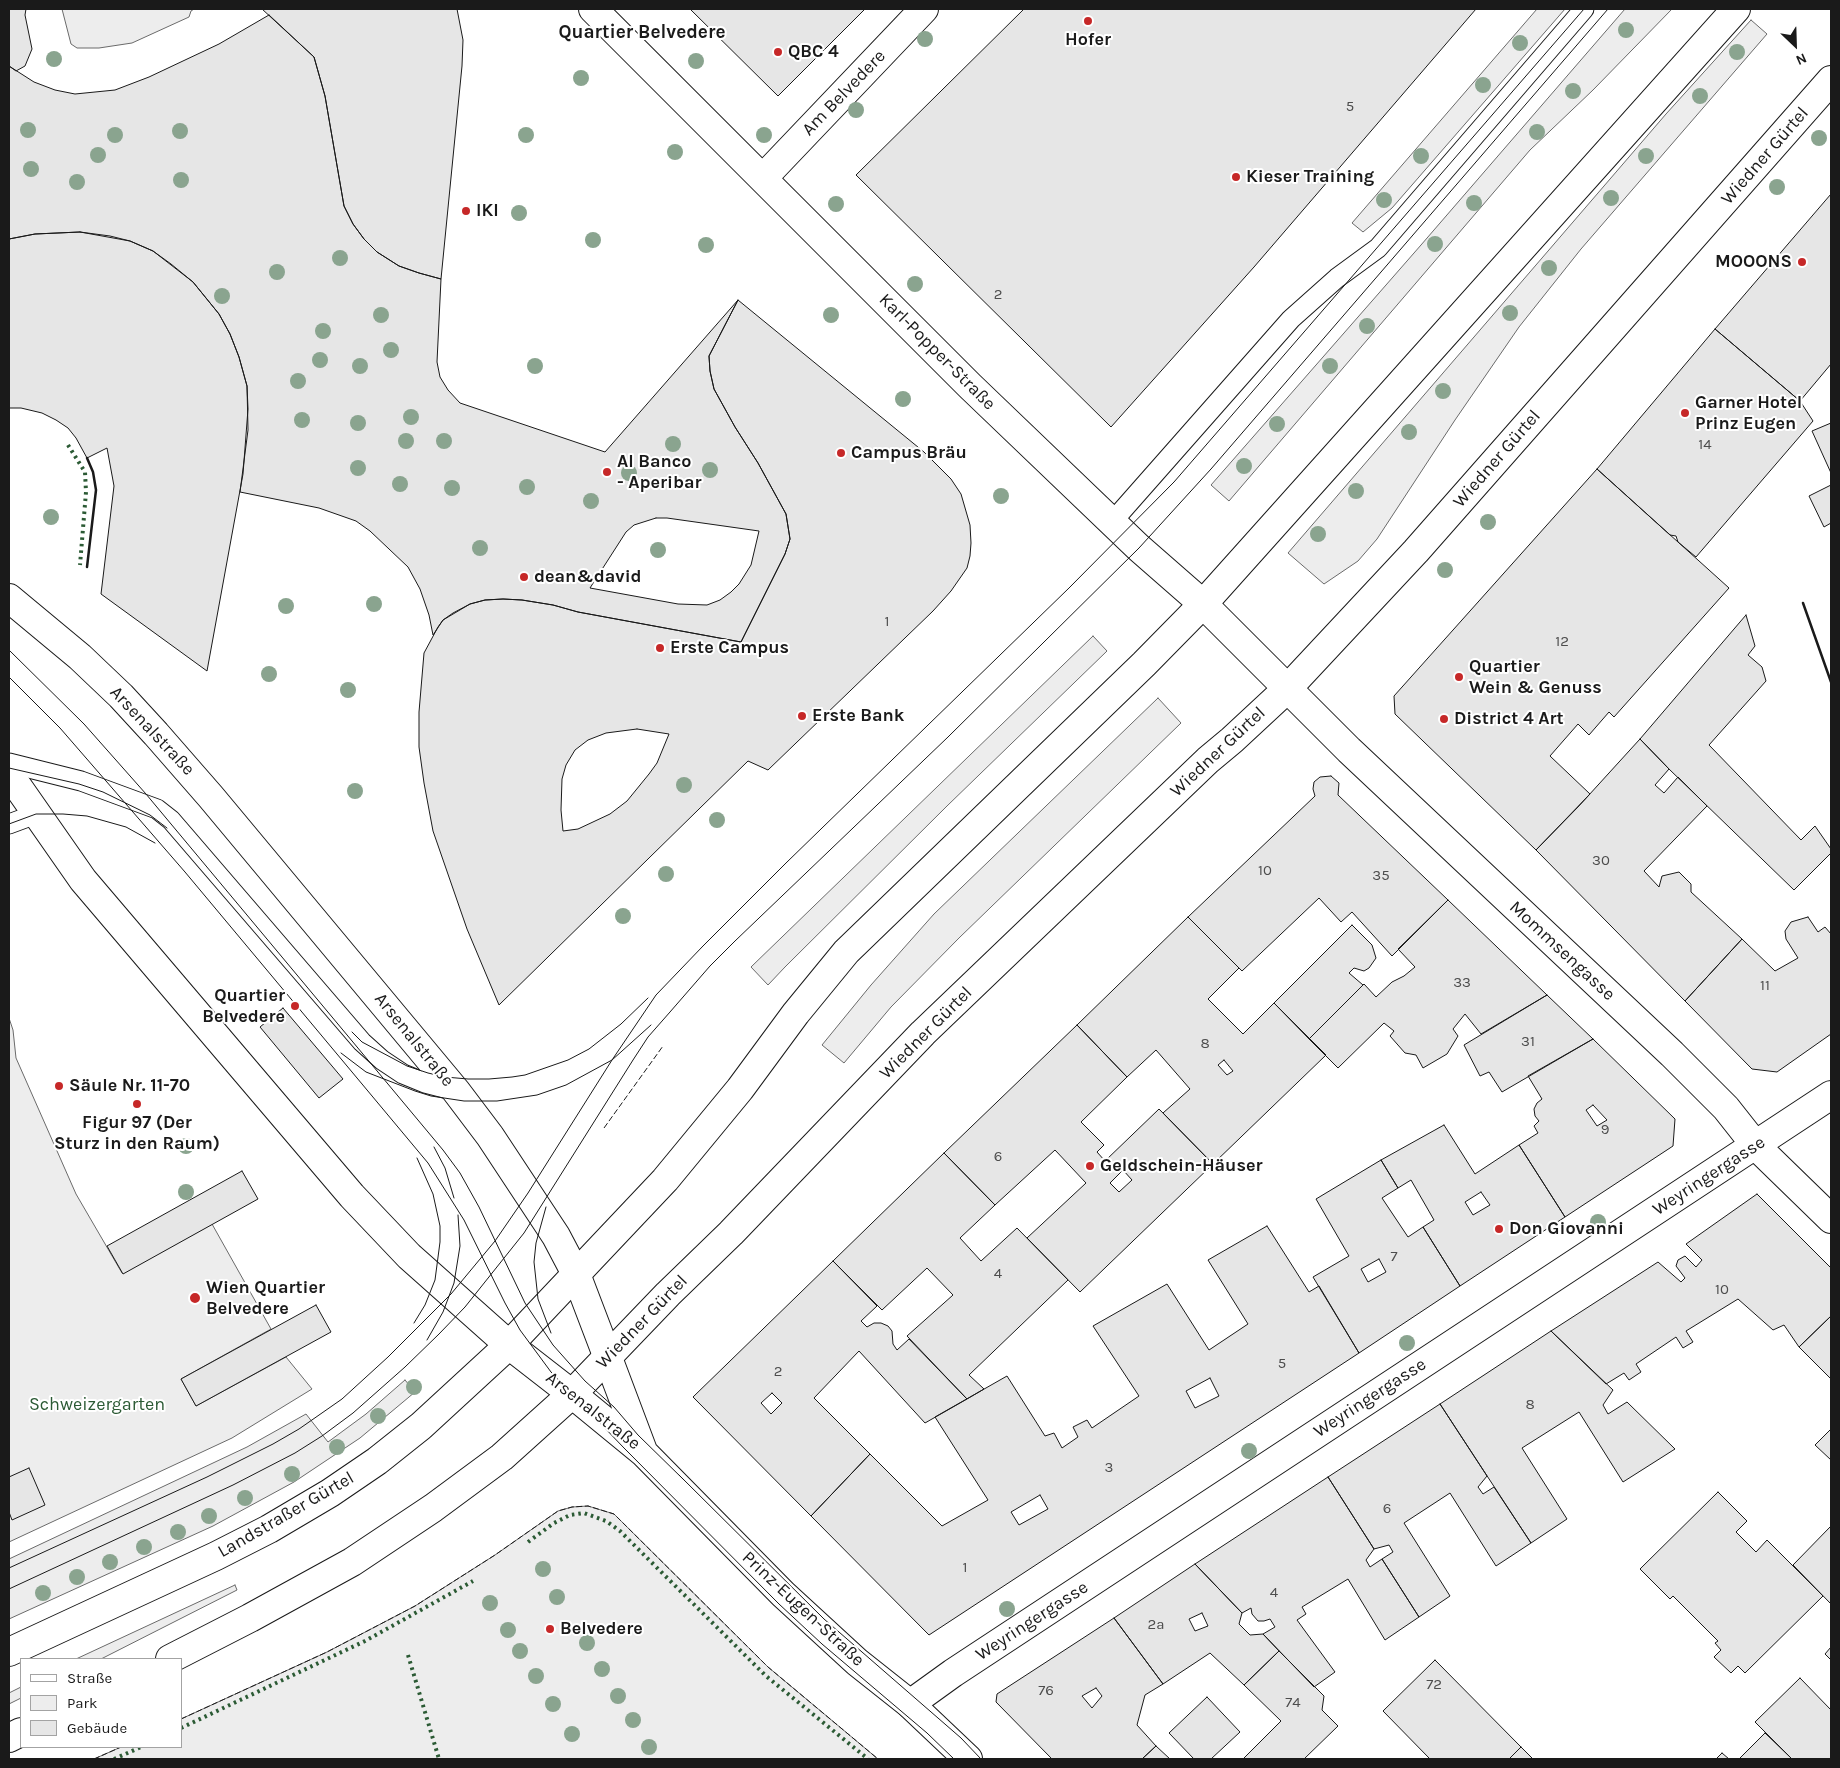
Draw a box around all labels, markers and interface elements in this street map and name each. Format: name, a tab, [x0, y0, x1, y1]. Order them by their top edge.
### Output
marker: Hofer	[1082, 15, 1094, 27]
north arrow	[1770, 20, 1820, 70]
district label: Quartier Belvedere	[559, 22, 725, 44]
place label: Hofer	[1065, 29, 1111, 51]
place label: QBC 4	[788, 41, 839, 63]
marker: QBC 4	[772, 46, 784, 58]
street label: Am Belvedere	[798, 46, 890, 140]
text: N	[1793, 49, 1809, 69]
house number: 5	[1346, 98, 1354, 116]
street label: Wiedner Gürtel	[1717, 103, 1813, 209]
place label: Kieser Training	[1246, 166, 1374, 188]
marker: Kieser Training	[1230, 171, 1242, 183]
place label: IKI	[476, 200, 499, 222]
marker: IKI	[460, 205, 472, 217]
place label: MOOONS	[1715, 251, 1792, 273]
marker: MOOONS	[1796, 256, 1808, 268]
house number: 2	[994, 286, 1002, 304]
street label: Karl-Popper-Straße	[874, 289, 1000, 415]
place label: Garner Hotel Prinz Eugen	[1695, 392, 1802, 434]
street label: Wiedner Gürtel	[1449, 406, 1545, 512]
marker: Garner Hotel Prinz Eugen	[1679, 407, 1691, 419]
house number: 14	[1698, 436, 1712, 454]
place label: Campus Bräu	[851, 442, 967, 464]
marker: Campus Bräu	[835, 447, 847, 459]
place label: Al Banco - Aperibar	[617, 451, 702, 494]
marker: Al Banco - Aperibar	[601, 466, 613, 478]
place label: dean&david	[534, 566, 642, 588]
marker: dean&david	[518, 571, 530, 583]
house number: 1	[885, 613, 889, 631]
house number: 12	[1555, 633, 1569, 651]
place label: Erste Campus	[670, 637, 789, 659]
marker: Erste Campus	[654, 642, 666, 654]
place label: Quartier Wein & Genuss	[1469, 656, 1602, 699]
marker: Quartier Wein & Genuss	[1453, 671, 1465, 683]
street label: Arsenalstraße	[105, 682, 199, 780]
street label: Wiedner Gürtel	[1166, 702, 1270, 802]
place label: Erste Bank	[812, 705, 904, 727]
place label: District 4 Art	[1454, 708, 1564, 730]
marker: Erste Bank	[796, 710, 808, 722]
marker: District 4 Art	[1438, 713, 1450, 725]
house number: 30	[1592, 852, 1610, 870]
house number: 10	[1258, 862, 1272, 880]
house number: 35	[1372, 867, 1390, 885]
street label: Mommsengasse	[1505, 897, 1619, 1005]
house number: 33	[1453, 974, 1471, 992]
house number: 11	[1760, 977, 1770, 995]
street label: Wiedner Gürtel	[875, 982, 977, 1084]
place label: Quartier Belvedere	[202, 985, 285, 1028]
street label: Arsenalstraße	[370, 989, 458, 1091]
marker: Quartier Belvedere	[289, 1000, 301, 1012]
house number: 31	[1521, 1033, 1535, 1051]
house number: 8	[1200, 1035, 1210, 1053]
place label: Säule Nr. 11-70	[69, 1075, 190, 1097]
marker: Säule Nr. 11-70	[53, 1080, 65, 1092]
marker: Figur 97 (Der Sturz in den Raum)	[131, 1098, 143, 1110]
place label: Figur 97 (Der Sturz in den Raum)	[54, 1112, 220, 1154]
house number: 9	[1601, 1121, 1609, 1139]
street label: Weyringergasse	[1649, 1132, 1769, 1220]
house number: 6	[994, 1148, 1002, 1166]
place label: Geldschein-Häuser	[1100, 1155, 1262, 1177]
marker: Geldschein-Häuser	[1084, 1160, 1096, 1172]
place label: Don Giovanni	[1509, 1218, 1624, 1240]
marker: Don Giovanni	[1493, 1223, 1505, 1235]
house number: 7	[1390, 1248, 1398, 1266]
house number: 4	[994, 1265, 1002, 1283]
street label: Wiedner Gürtel	[592, 1271, 692, 1373]
place label: Wien Quartier Belvedere	[206, 1277, 325, 1320]
house number: 10	[1715, 1281, 1729, 1299]
marker: Wien Quartier Belvedere	[188, 1291, 202, 1305]
street label: Weyringergasse	[1310, 1354, 1430, 1442]
house number: 5	[1278, 1355, 1286, 1373]
house number: 2	[774, 1363, 782, 1381]
street label: Arsenalstraße	[541, 1367, 645, 1455]
park label: Schweizergarten	[29, 1394, 165, 1416]
house number: 8	[1525, 1396, 1535, 1414]
house number: 3	[1105, 1459, 1113, 1477]
street label: Landstraßer Gürtel	[214, 1467, 358, 1563]
house number: 6	[1383, 1500, 1391, 1518]
street label: Prinz-Eugen-Straße	[737, 1547, 869, 1671]
house number: 1	[963, 1559, 967, 1577]
street label: Weyringergasse	[972, 1577, 1092, 1665]
house number: 4	[1270, 1584, 1278, 1602]
house number: 2a	[1148, 1616, 1164, 1634]
place label: Belvedere	[560, 1618, 643, 1640]
marker: Belvedere	[544, 1623, 556, 1635]
legend	[20, 1658, 182, 1748]
text: Straße	[67, 1669, 112, 1687]
house number: 72	[1426, 1676, 1442, 1694]
house number: 76	[1038, 1682, 1054, 1700]
text: Park	[67, 1694, 97, 1712]
house number: 74	[1285, 1694, 1301, 1712]
text: Gebäude	[67, 1719, 127, 1737]

